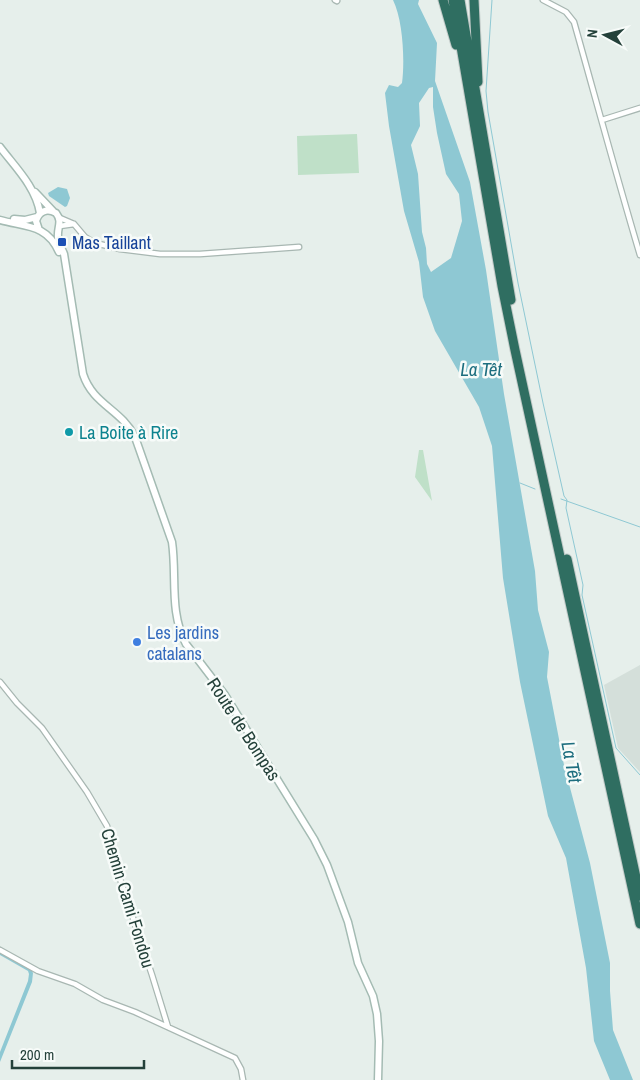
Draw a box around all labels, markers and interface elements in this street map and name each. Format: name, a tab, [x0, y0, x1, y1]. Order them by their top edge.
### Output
north arrow	[580, 10, 630, 60]
text: N	[583, 28, 602, 39]
place label: Mas Taillant	[72, 230, 151, 255]
marker: Mas Taillant	[56, 236, 68, 248]
water label: La Têt	[460, 356, 503, 382]
place label: La Boite à Rire	[79, 420, 178, 445]
marker: La Boite à Rire	[63, 426, 75, 438]
place label: Les jardins catalans	[147, 620, 219, 666]
marker: Les jardins catalans	[131, 636, 143, 648]
street label: Route de Bompas	[201, 673, 287, 785]
water label: La Têt	[555, 739, 589, 786]
street label: Chemin Cami Fondou	[95, 825, 161, 971]
scale bar	[12, 1038, 145, 1070]
text: 200 m	[20, 1044, 54, 1065]

